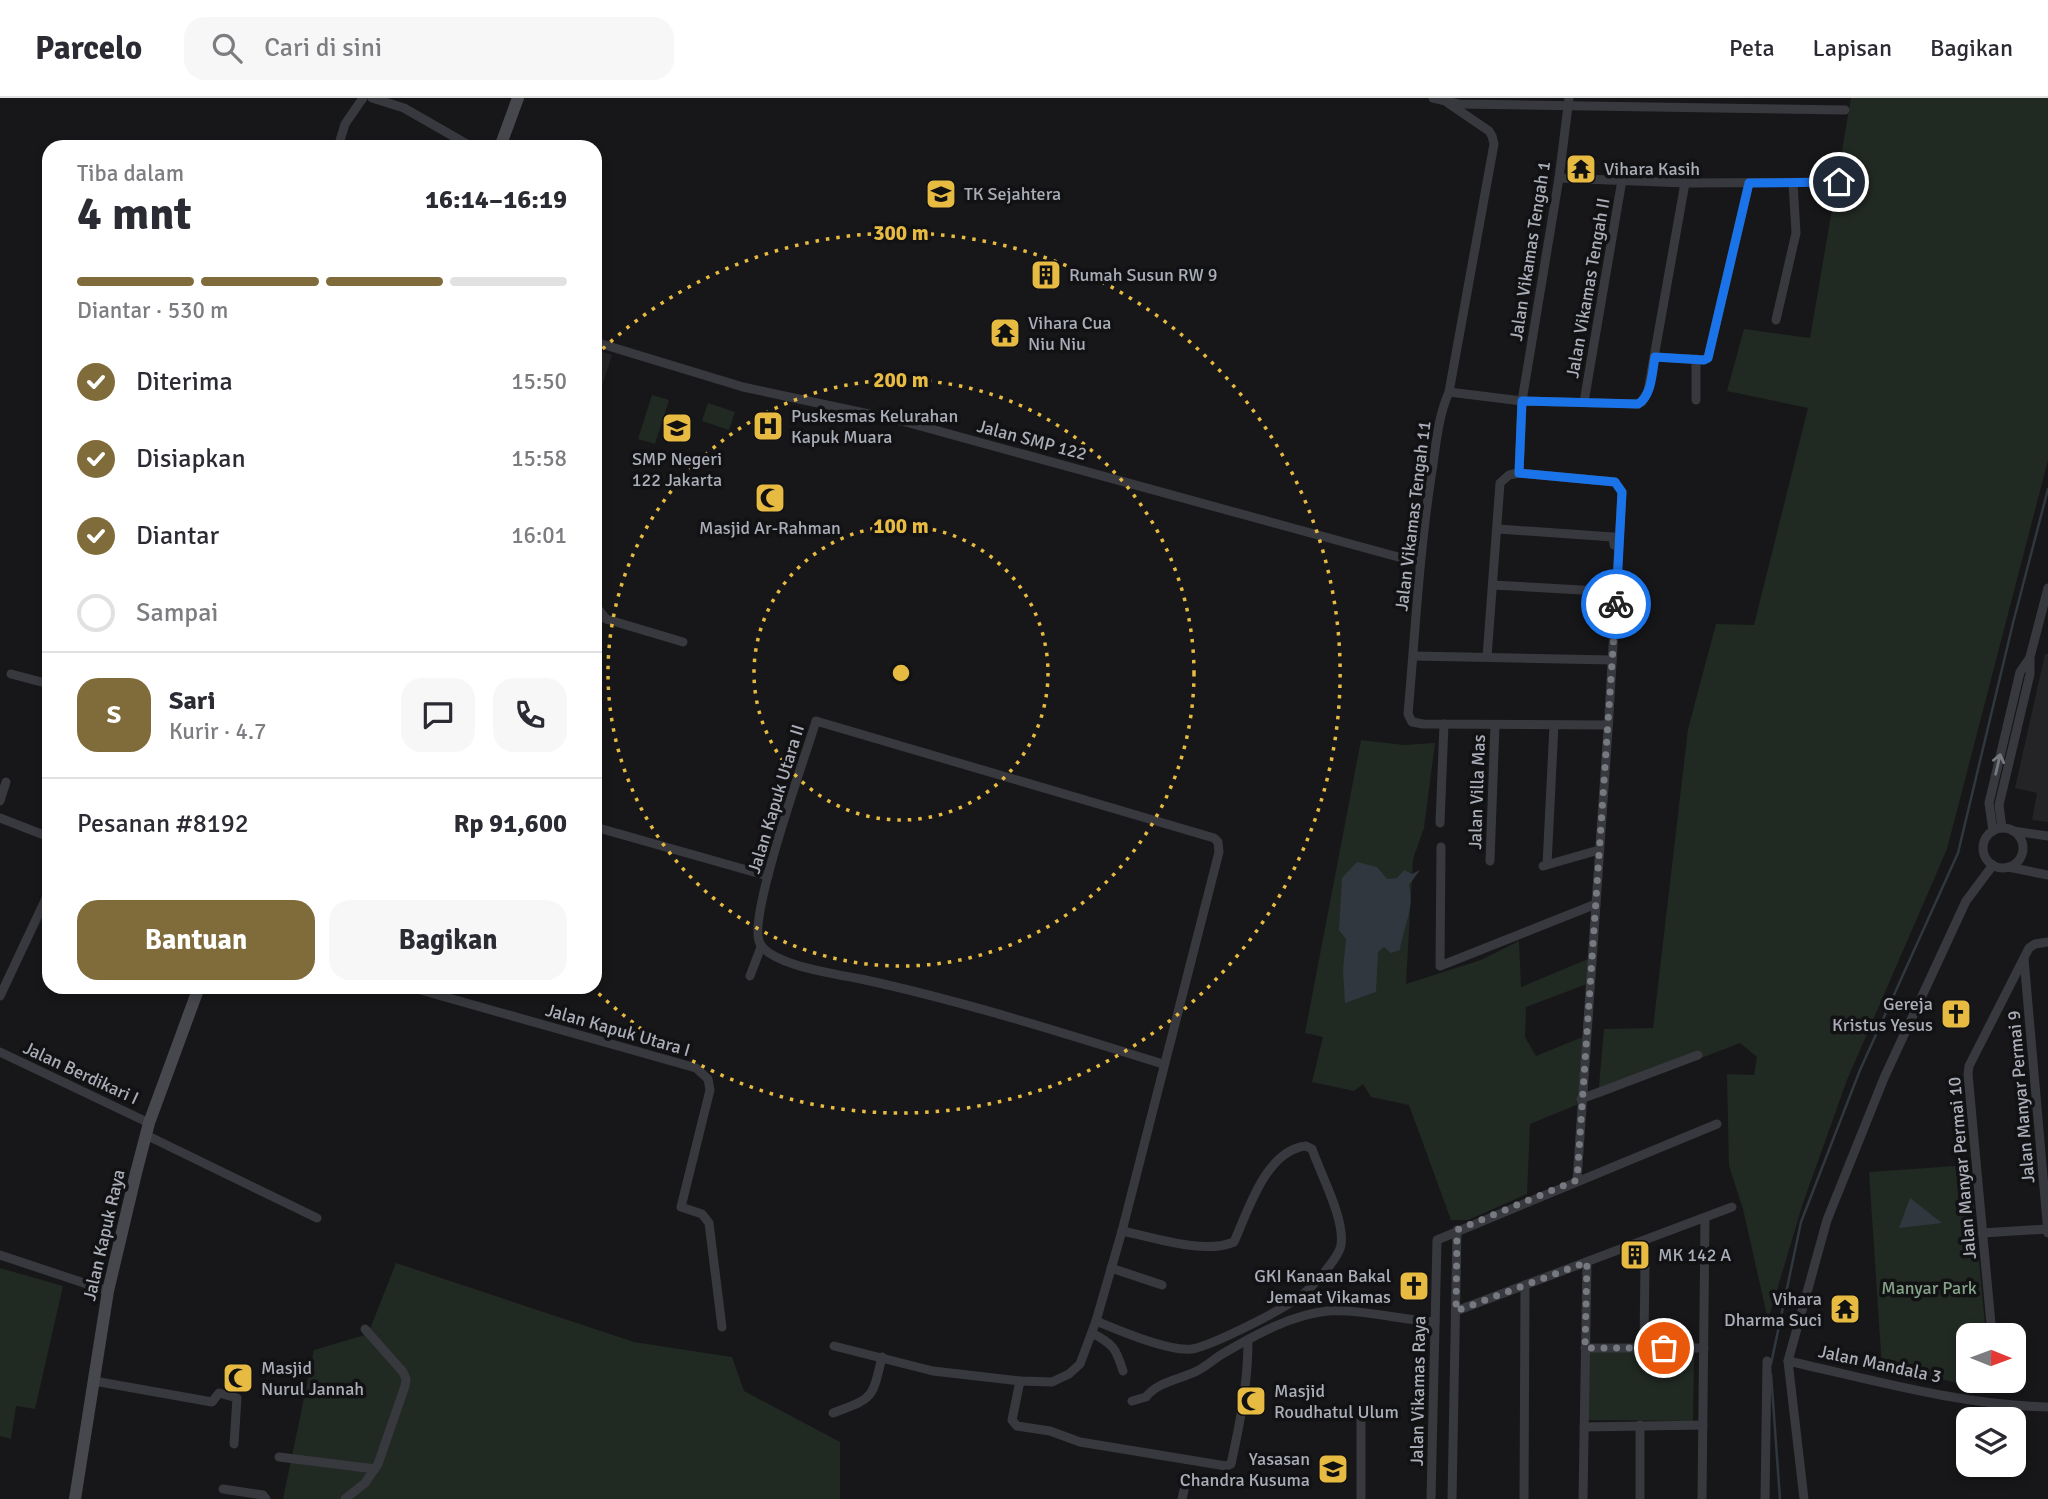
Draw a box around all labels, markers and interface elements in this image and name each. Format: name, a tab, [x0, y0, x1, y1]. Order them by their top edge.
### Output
search box	[184, 17, 674, 80]
text: Parcelo	[35, 28, 142, 69]
icon: search	[208, 29, 246, 67]
text: Cari di sini	[264, 32, 382, 64]
text: Peta	[1729, 33, 1775, 63]
text: Lapisan	[1813, 33, 1892, 63]
text: Bagikan	[1930, 33, 2013, 63]
temple icon: Vihara Kasih	[1564, 152, 1598, 186]
pin	[1809, 152, 1869, 212]
place label: Vihara Kasih	[1604, 158, 1700, 180]
text: Tiba dalam	[77, 159, 184, 188]
street label: Jalan Vikamas Tengah 1	[1505, 159, 1555, 343]
icon: home	[1820, 163, 1858, 201]
school or university icon: TK Sejahtera	[924, 177, 958, 211]
place label: TK Sejahtera	[964, 183, 1061, 205]
text: 16:14–16:19	[425, 184, 567, 216]
text: 4 mnt	[77, 186, 192, 242]
street label: Jalan Vikamas Tengah II	[1561, 196, 1615, 380]
text: 300 m	[873, 220, 929, 246]
building icon: Rumah Susun RW 9	[1029, 258, 1063, 292]
place label: Rumah Susun RW 9	[1069, 264, 1217, 286]
text: Diantar · 530 m	[77, 296, 228, 325]
place label: Vihara Cua Niu Niu	[1028, 312, 1111, 355]
temple icon: Vihara Cua Niu Niu	[988, 316, 1022, 350]
icon: check	[77, 363, 115, 401]
text: Diterima	[136, 366, 233, 398]
text: 15:50	[511, 367, 567, 396]
text: 200 m	[873, 367, 929, 393]
place label: Puskesmas Kelurahan Kapuk Muara	[791, 405, 958, 448]
hospital icon: Puskesmas Kelurahan Kapuk Muara	[751, 409, 785, 443]
school or university icon: SMP Negeri 122 Jakarta	[660, 411, 694, 445]
street label: Jalan SMP 122	[975, 415, 1089, 465]
street label: Jalan Vikamas Tengah 11	[1390, 420, 1436, 612]
icon: check	[77, 440, 115, 478]
text: Disiapkan	[136, 443, 246, 475]
text: 15:58	[511, 444, 567, 473]
place label: SMP Negeri 122 Jakarta	[632, 448, 722, 491]
mosque icon: Masjid Ar-Rahman	[753, 481, 787, 515]
text: 100 m	[873, 513, 929, 539]
icon: check	[77, 517, 115, 555]
place label: Masjid Ar-Rahman	[699, 517, 841, 539]
text: Diantar	[136, 520, 219, 552]
text: 16:01	[511, 521, 567, 550]
courier	[1581, 569, 1651, 639]
icon: bike	[1597, 585, 1635, 623]
text: Sampai	[136, 597, 218, 629]
centre of rings	[889, 661, 913, 685]
button: chat	[401, 678, 475, 752]
button: phone	[493, 678, 567, 752]
text: Sari	[169, 685, 215, 717]
text: S	[107, 699, 121, 731]
text: Kurir · 4.7	[169, 717, 266, 746]
street label: Jalan Kapuk Utara II	[743, 722, 809, 876]
street label: Jalan Villa Mas	[1464, 734, 1490, 850]
one-way arrow	[1992, 753, 2005, 776]
text: Pesanan #8192	[77, 808, 249, 840]
text: Rp 91,600	[453, 808, 567, 840]
button: Bantuan	[77, 900, 315, 980]
button: Bagikan	[329, 900, 567, 980]
place label: Gereja Kristus Yesus	[1832, 993, 1933, 1036]
church icon: Gereja Kristus Yesus	[1939, 997, 1973, 1031]
street label: Jalan Kapuk Utara I	[543, 999, 693, 1061]
street label: Jalan Manyar Permai 9	[2002, 1010, 2040, 1184]
street label: Jalan Berdikari I	[20, 1037, 142, 1109]
street label: Jalan Manyar Permai 10	[1943, 1076, 1981, 1260]
street label: Jalan Kapuk Raya	[78, 1167, 130, 1303]
building icon: MK 142 A	[1618, 1238, 1652, 1272]
place label: MK 142 A	[1658, 1244, 1731, 1266]
place label: GKI Kanaan Bakal Jemaat Vikamas	[1254, 1265, 1391, 1308]
church icon: GKI Kanaan Bakal Jemaat Vikamas	[1397, 1269, 1431, 1303]
park label: Manyar Park	[1881, 1277, 1977, 1299]
place label: Vihara Dharma Suci	[1724, 1288, 1822, 1331]
temple icon: Vihara Dharma Suci	[1828, 1292, 1862, 1326]
street label: Jalan Vikamas Raya	[1406, 1316, 1430, 1466]
pin	[1634, 1318, 1694, 1378]
north arrow	[1956, 1323, 2026, 1393]
map controls	[1956, 1323, 2026, 1477]
icon: bag	[1645, 1329, 1683, 1367]
street label: Jalan Mandala 3	[1816, 1340, 1944, 1388]
place label: Masjid Nurul Jannah	[261, 1357, 364, 1400]
mosque icon: Masjid Nurul Jannah	[221, 1361, 255, 1395]
place label: Masjid Roudhatul Ulum	[1274, 1380, 1399, 1423]
mosque icon: Masjid Roudhatul Ulum	[1234, 1384, 1268, 1418]
button: layers	[1956, 1407, 2026, 1477]
place label: Yasasan Chandra Kusuma	[1180, 1448, 1310, 1491]
school or university icon: Yasasan Chandra Kusuma	[1316, 1452, 1350, 1486]

